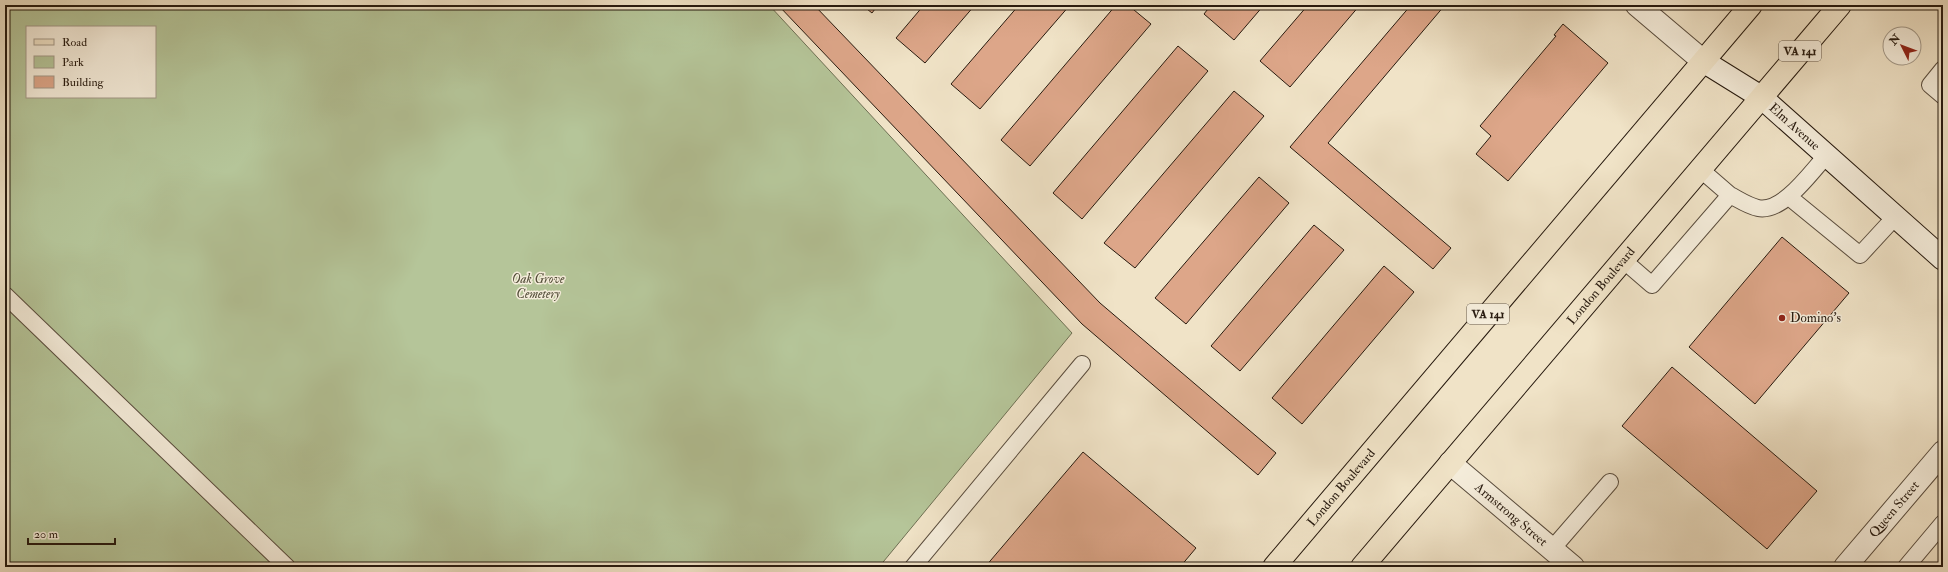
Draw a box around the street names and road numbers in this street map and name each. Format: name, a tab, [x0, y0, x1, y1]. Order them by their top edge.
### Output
road number: VA 141	[1779, 41, 1821, 61]
street label: Elm Avenue	[1765, 100, 1824, 154]
street label: London Boulevard	[1564, 243, 1639, 328]
road number: VA 141	[1467, 304, 1509, 324]
street label: London Boulevard	[1304, 445, 1379, 530]
street label: Queen Street	[1866, 478, 1923, 541]
street label: Armstrong Street	[1471, 479, 1551, 550]

